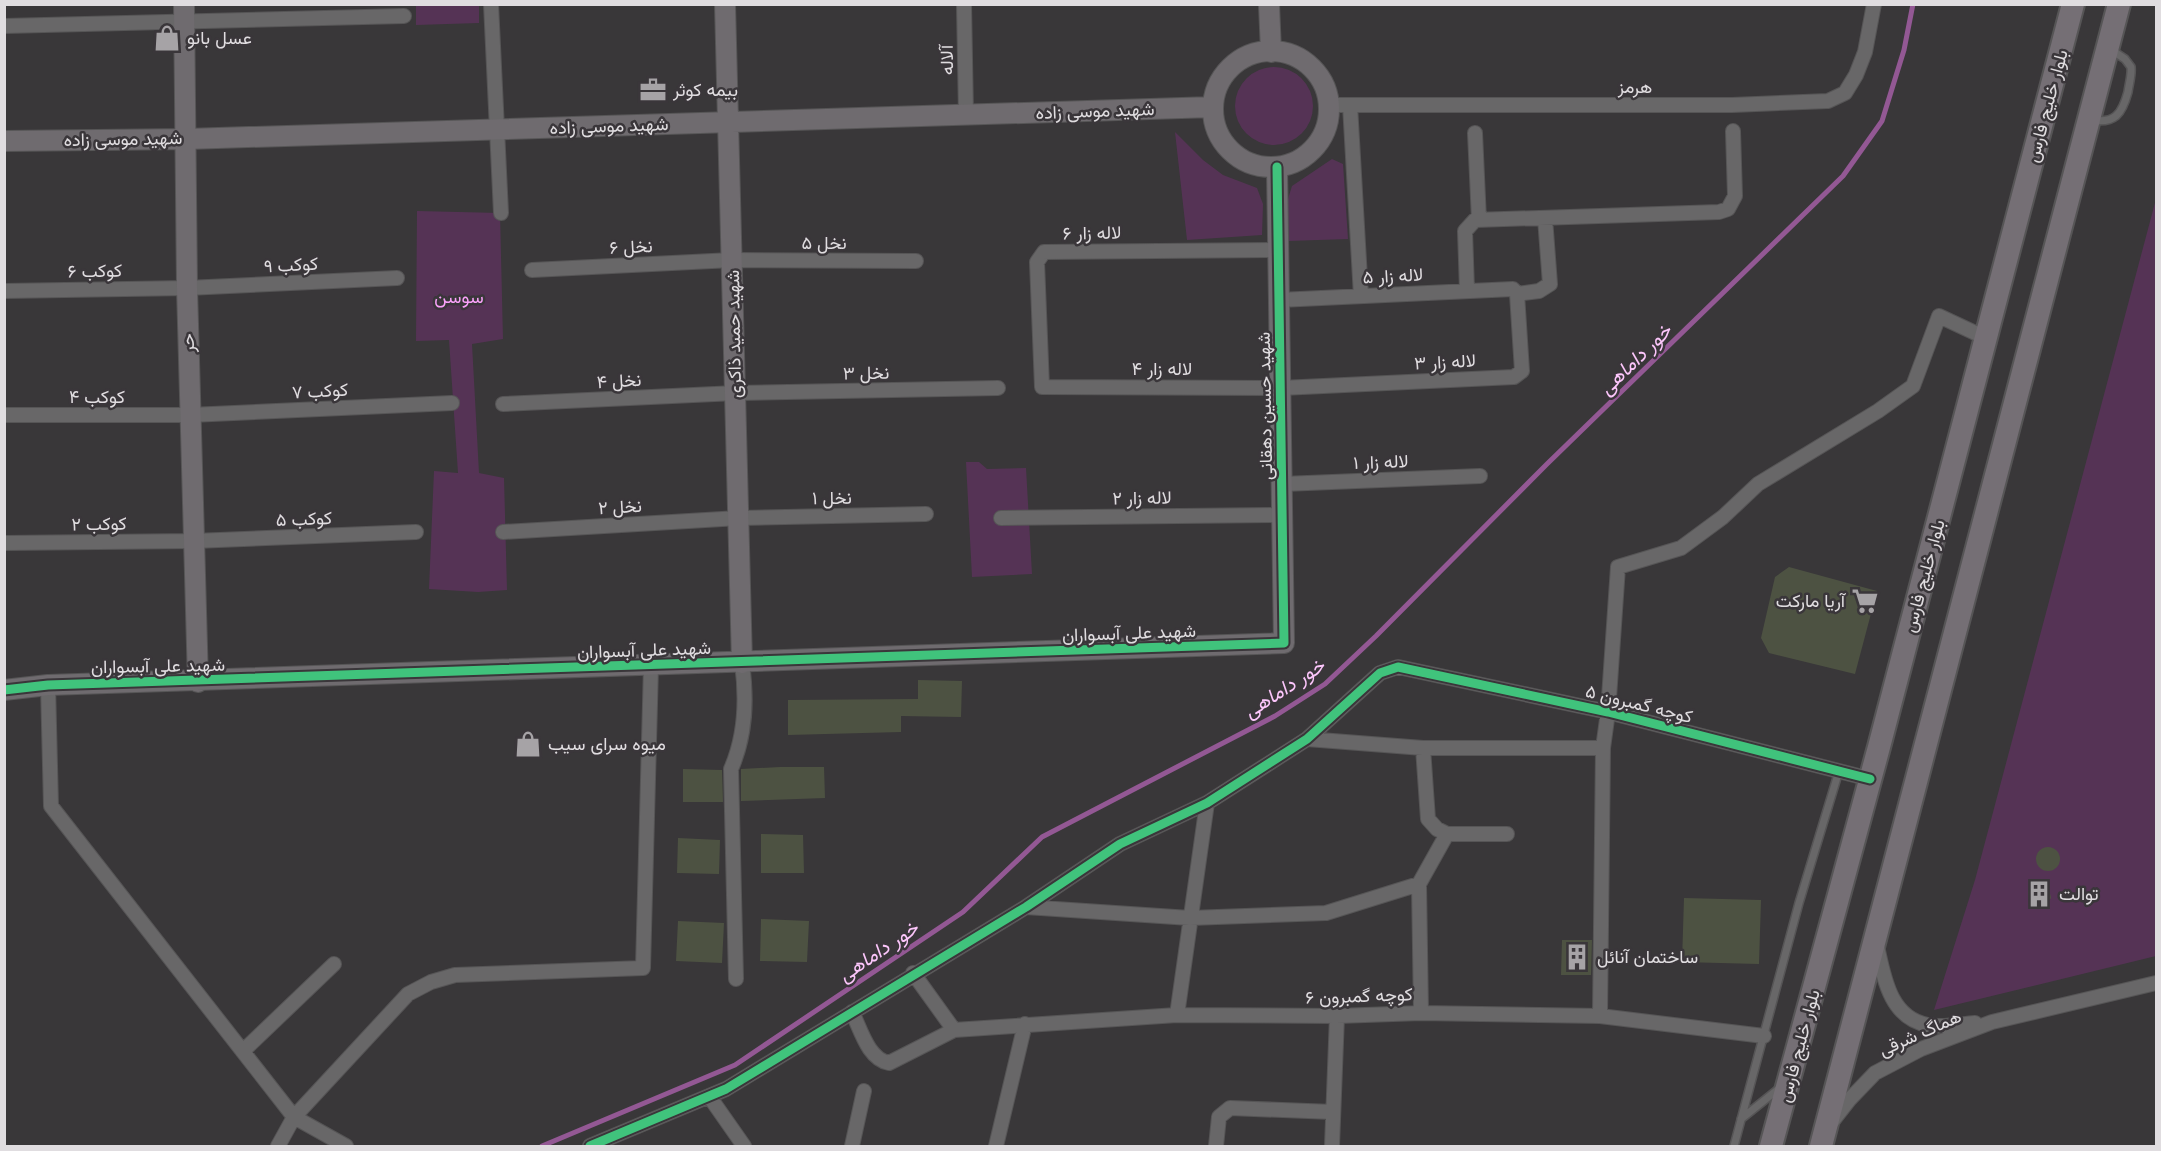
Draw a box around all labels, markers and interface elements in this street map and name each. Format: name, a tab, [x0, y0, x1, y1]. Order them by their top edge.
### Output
shop icon: عسل بانو	[152, 23, 182, 53]
place label: عسل بانو	[187, 28, 252, 49]
street label: آلاله	[937, 43, 957, 75]
street label: بلوار خلیج فارس	[2022, 47, 2074, 165]
office icon: بیمه کوثر	[638, 75, 668, 105]
street label: هرمز	[1617, 77, 1652, 98]
place label: بیمه کوثر	[672, 80, 738, 101]
street label: شهید موسی زاده	[1035, 99, 1155, 124]
street label: شهید موسی زاده	[549, 114, 669, 139]
street label: شهید موسی زاده	[63, 128, 183, 151]
street label: لاله زار ۶	[1062, 222, 1122, 245]
street label: نخل ۵	[801, 233, 847, 254]
street label: نخل ۶	[609, 236, 653, 259]
street label: کوکب ۹	[263, 254, 319, 277]
street label: کوکب ۶	[68, 261, 122, 282]
street label: لاله زار ۵	[1362, 264, 1424, 289]
street label: شهید حمید ذاکری	[723, 270, 746, 398]
park label: سوسن	[434, 287, 484, 308]
water label: خور داماهی	[1594, 319, 1677, 400]
street label: شهید حسین دهقانی	[1254, 332, 1277, 480]
street label: حر	[178, 333, 199, 354]
street label: لاله زار ۳	[1414, 350, 1476, 375]
street label: لاله زار ۴	[1132, 359, 1192, 380]
street label: نخل ۳	[843, 363, 889, 384]
street label: نخل ۴	[596, 370, 642, 393]
street label: کوکب ۷	[291, 380, 349, 403]
street label: کوکب ۴	[69, 387, 125, 408]
street label: لاله زار ۱	[1353, 451, 1409, 474]
street label: لاله زار ۲	[1112, 487, 1172, 510]
street label: نخل ۱	[812, 488, 852, 509]
street label: نخل ۲	[598, 496, 642, 519]
street label: کوکب ۵	[275, 508, 333, 531]
street label: کوکب ۲	[71, 514, 127, 535]
street label: بلوار خلیج فارس	[1899, 517, 1951, 635]
supermarket icon: آریا مارکت	[1850, 586, 1880, 616]
place label: آریا مارکت	[1776, 591, 1847, 612]
street label: شهید علی آبسواران	[1062, 621, 1196, 646]
street label: شهید علی آبسواران	[577, 638, 711, 663]
water label: خور داماهی	[1240, 653, 1330, 724]
street label: شهید علی آبسواران	[91, 655, 225, 678]
street label: کوچه گمبرون ۵	[1583, 681, 1695, 729]
shop icon: میوه سرای سیب	[513, 729, 543, 759]
place label: میوه سرای سیب	[548, 734, 666, 755]
building icon: توالت	[2024, 879, 2054, 909]
place label: توالت	[2059, 884, 2099, 905]
water label: خور داماهی	[834, 916, 924, 987]
building icon: ساختمان آنائل	[1562, 942, 1592, 972]
place label: ساختمان آنائل	[1597, 947, 1698, 968]
street label: کوچه گمبرون ۶	[1305, 984, 1413, 1010]
street label: بلوار خلیج فارس	[1774, 987, 1826, 1105]
street label: هماگ شرقی	[1876, 1006, 1965, 1061]

